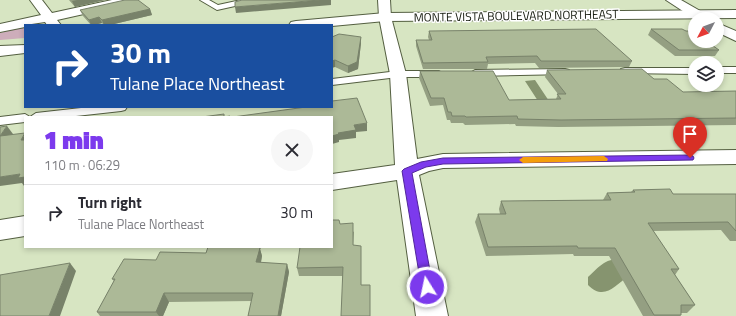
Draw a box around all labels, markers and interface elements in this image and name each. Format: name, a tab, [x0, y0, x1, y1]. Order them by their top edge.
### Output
street label: MONTE VISTA BOULEVARD NORTHEAST	[413, 4, 619, 27]
north arrow	[688, 12, 724, 48]
map controls	[688, 12, 724, 92]
text: 30 m	[110, 31, 171, 74]
icon: right	[44, 40, 96, 92]
button: layers	[688, 56, 724, 92]
text: Tulane Place Northeast	[110, 70, 285, 97]
pin	[673, 117, 707, 158]
text: 1 min	[44, 122, 104, 158]
icon: arrive	[679, 123, 701, 145]
button: close	[271, 129, 313, 171]
text: 110 m · 06:29	[44, 155, 120, 175]
text: Turn right	[78, 191, 142, 214]
text: 30 m	[280, 201, 313, 224]
icon: right	[44, 202, 66, 224]
text: Tulane Place Northeast	[78, 214, 204, 234]
position arrow	[406, 266, 448, 308]

